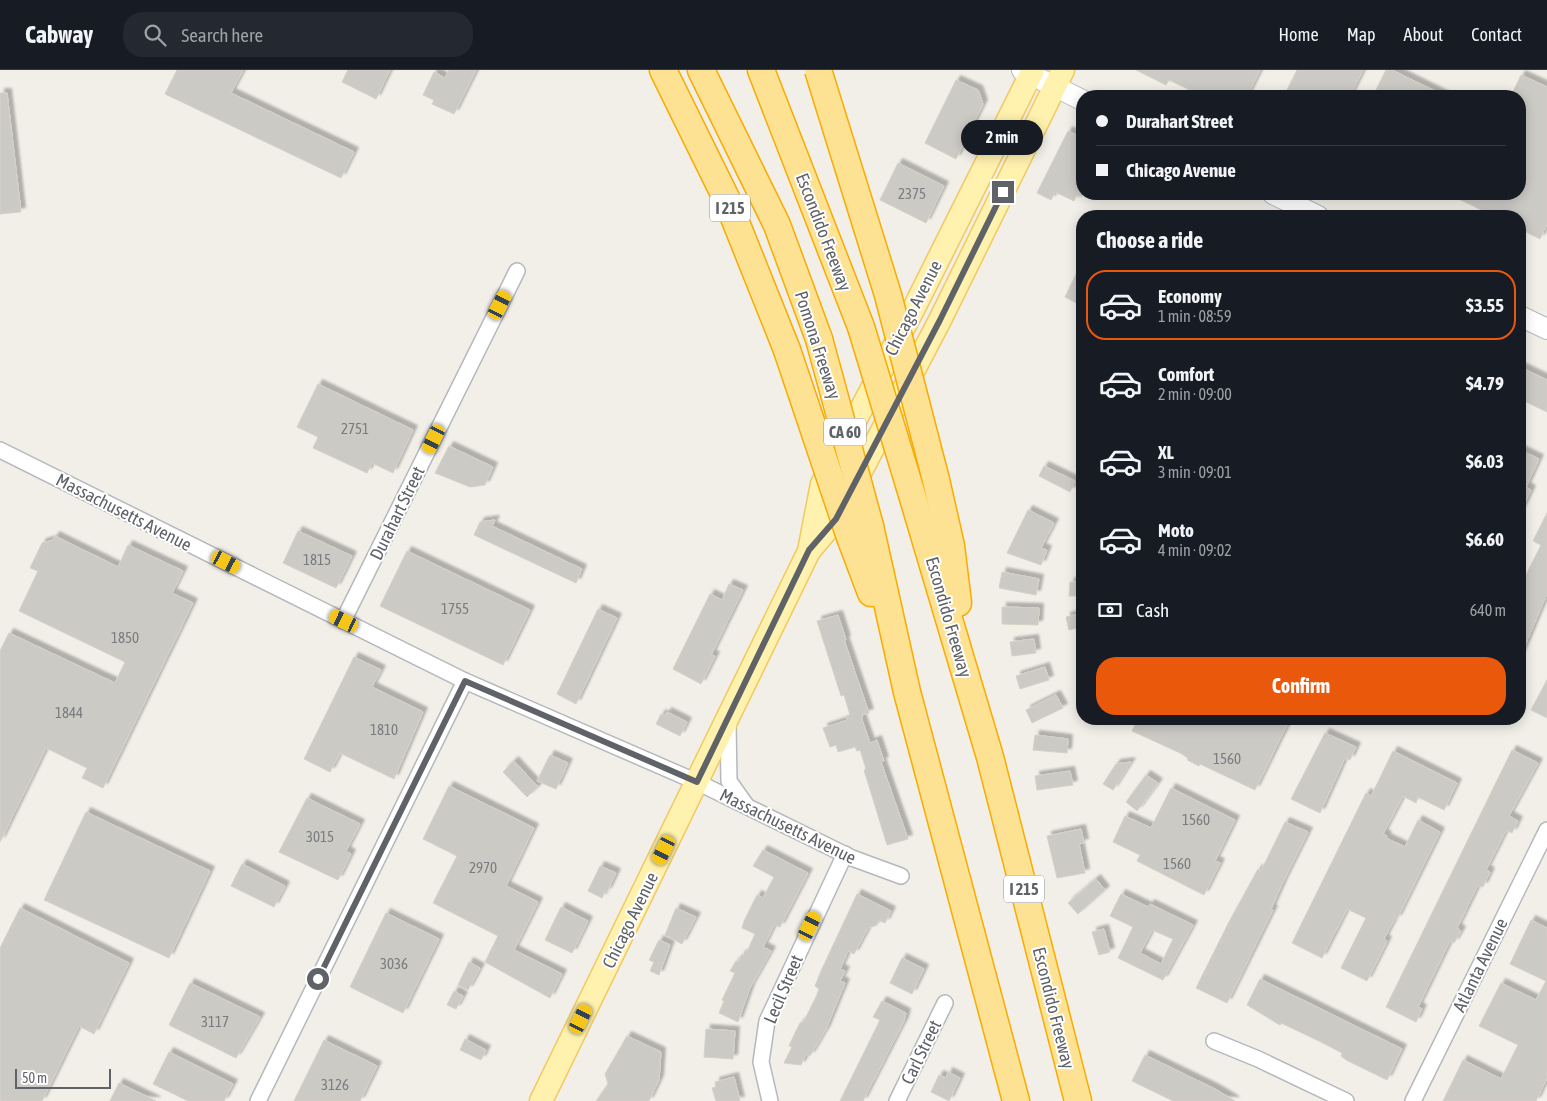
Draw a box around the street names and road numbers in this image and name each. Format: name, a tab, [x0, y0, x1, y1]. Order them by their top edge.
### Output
street label: Escondido Freeway	[792, 170, 856, 294]
road number: I 215	[710, 195, 750, 222]
street label: Chicago Avenue	[880, 257, 946, 359]
street label: Pomona Freeway	[791, 288, 845, 402]
road number: CA 60	[824, 418, 866, 446]
street label: Durahart Street	[365, 463, 429, 563]
street label: Massachusetts Avenue	[53, 469, 195, 555]
street label: Escondido Freeway	[922, 554, 976, 680]
street label: Massachusetts Avenue	[716, 784, 860, 868]
street label: Chicago Avenue	[598, 869, 662, 971]
road number: I 215	[1004, 876, 1044, 902]
street label: Atlanta Avenue	[1448, 915, 1512, 1015]
street label: Escondido Freeway	[1029, 945, 1079, 1071]
street label: Lecil Street	[759, 951, 807, 1027]
street label: Carl Street	[897, 1017, 945, 1087]

